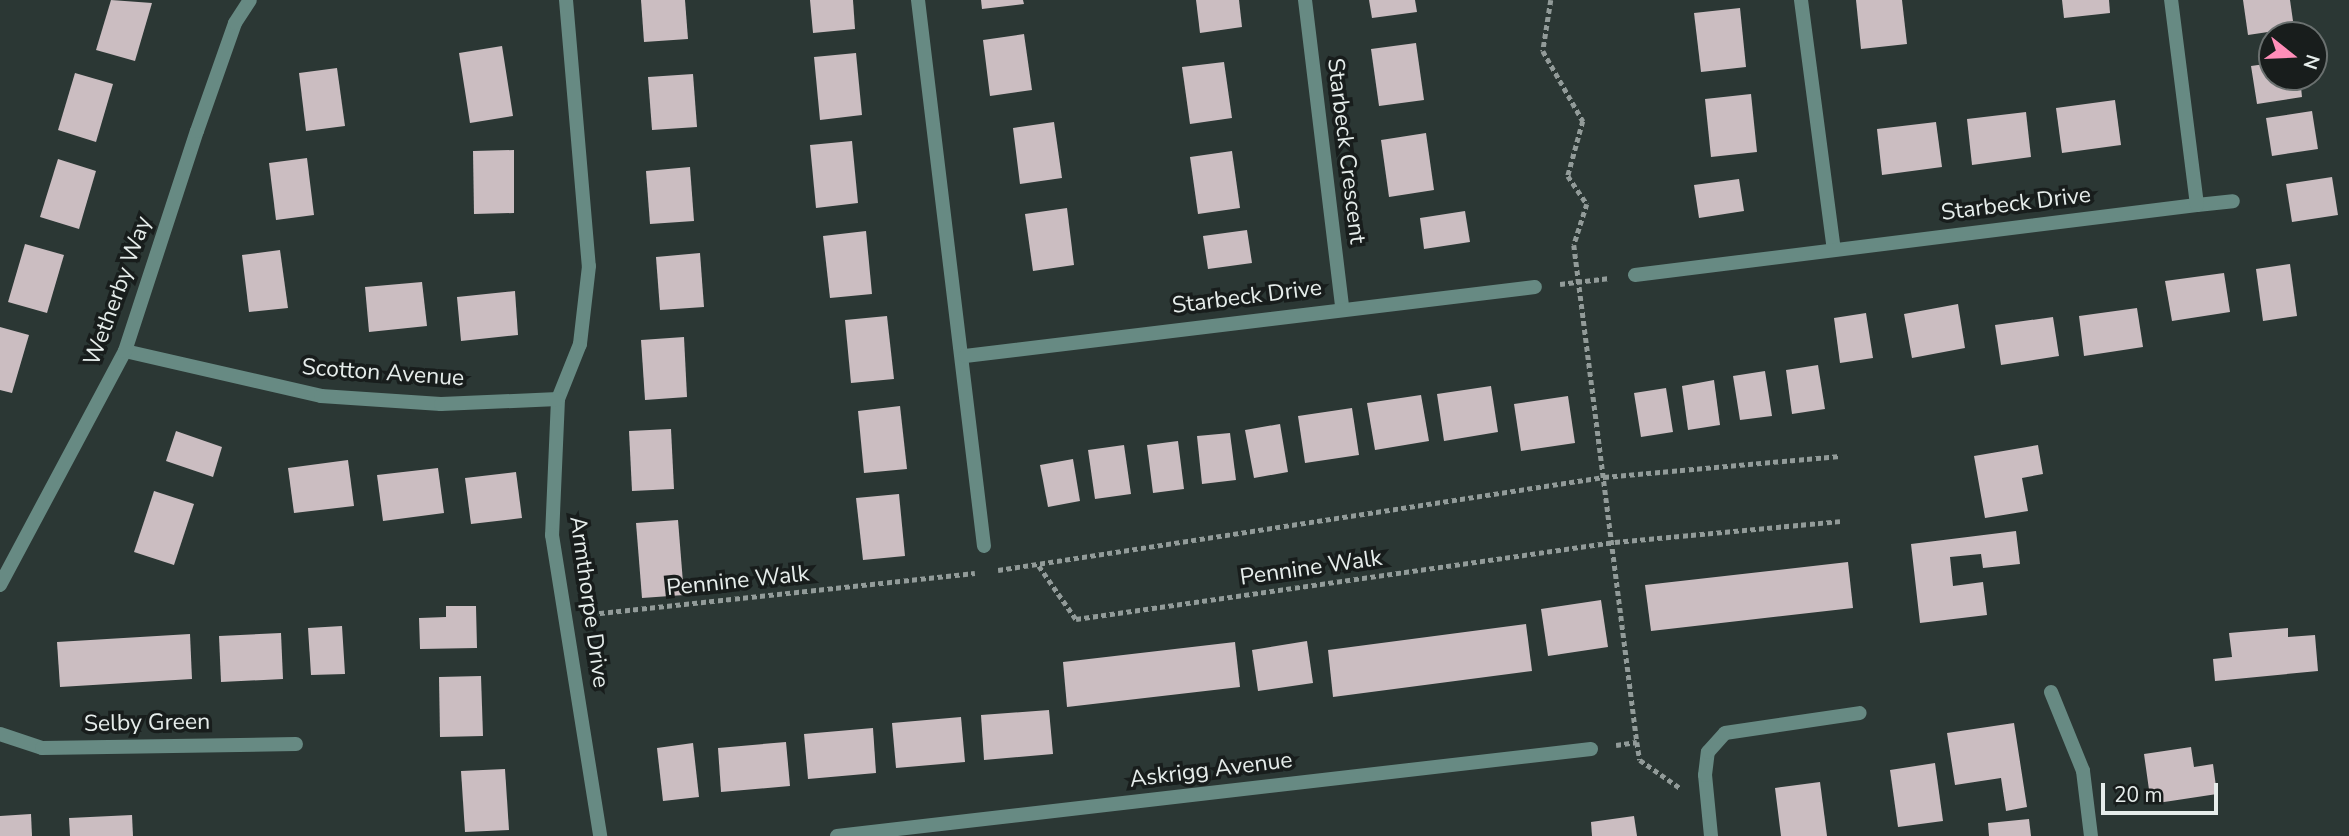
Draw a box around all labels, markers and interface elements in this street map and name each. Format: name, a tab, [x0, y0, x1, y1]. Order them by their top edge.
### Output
north arrow	[2258, 21, 2328, 91]
text: N	[2297, 51, 2326, 73]
street label: Starbeck Crescent	[1321, 57, 1371, 245]
street label: Starbeck Drive	[1939, 181, 2093, 227]
street label: Wetherby Way	[78, 213, 158, 369]
street label: Starbeck Drive	[1170, 274, 1324, 320]
street label: Scotton Avenue	[301, 354, 465, 392]
street label: Armthorpe Drive	[563, 514, 615, 690]
street label: Pennine Walk	[1238, 544, 1384, 592]
street label: Pennine Walk	[665, 560, 811, 602]
street label: Selby Green	[84, 708, 210, 738]
street label: Askrigg Avenue	[1128, 746, 1294, 794]
scale bar	[2104, 770, 2221, 814]
text: 20 m	[2114, 781, 2163, 809]

